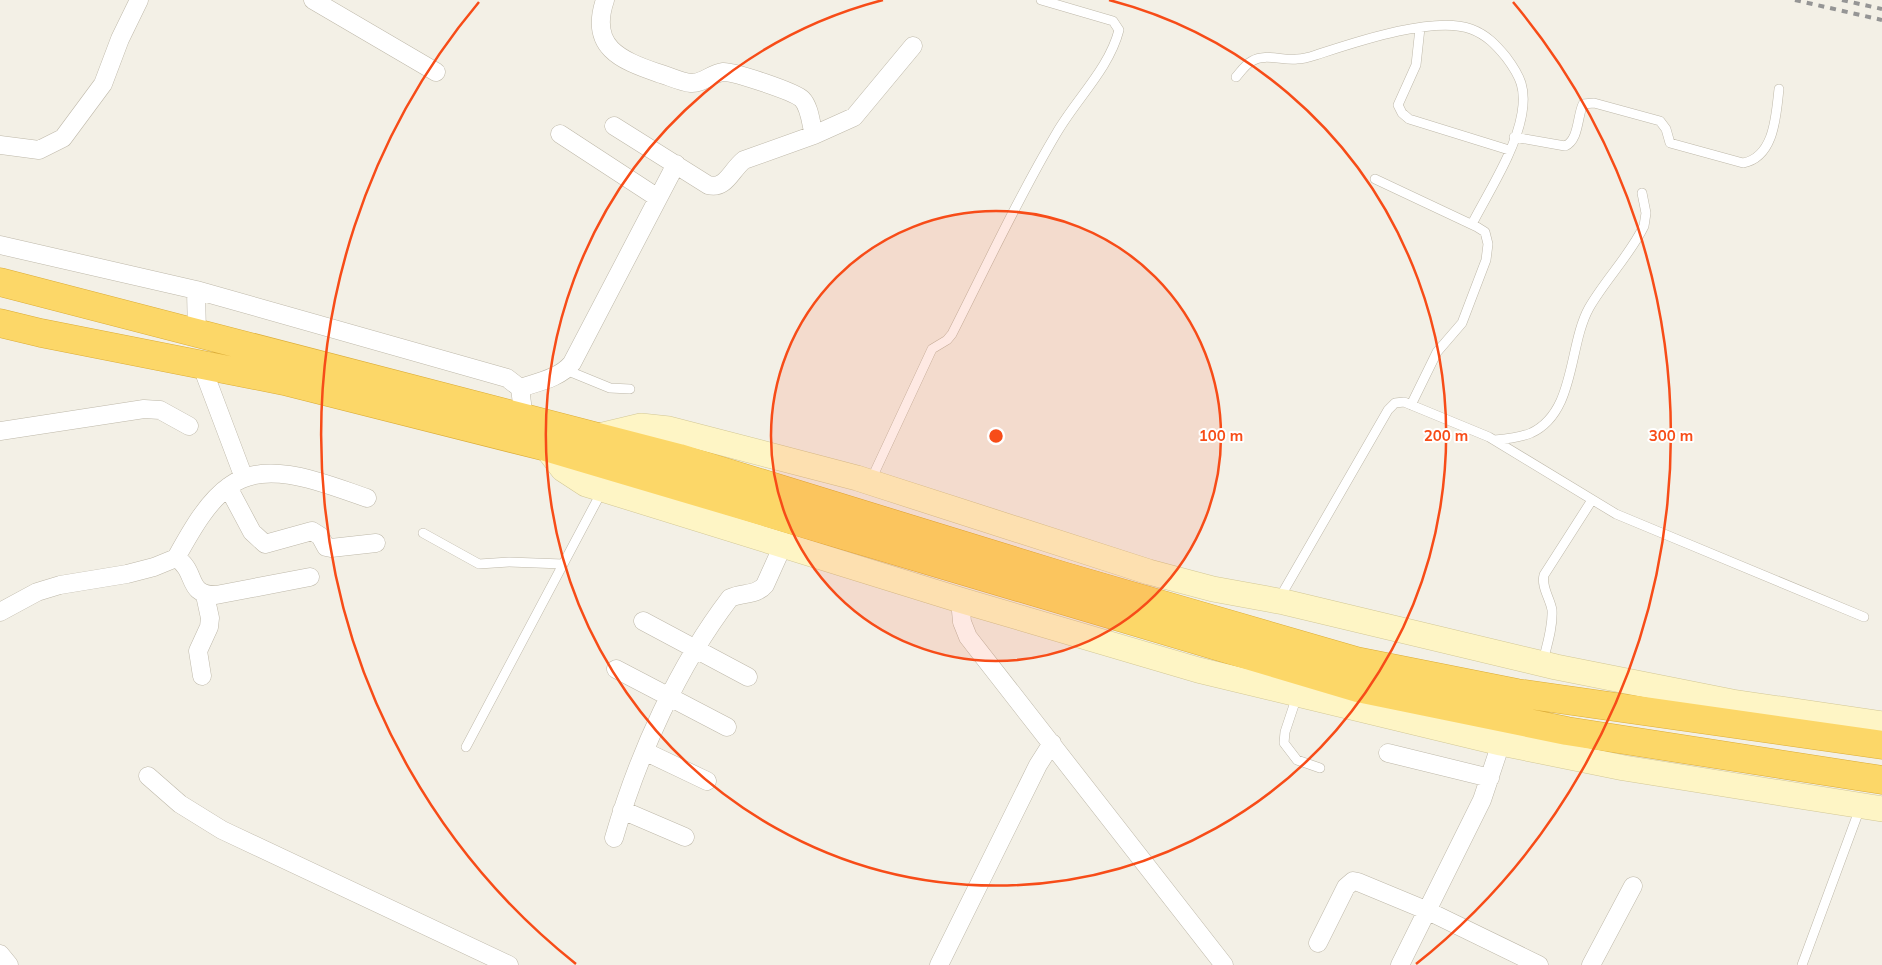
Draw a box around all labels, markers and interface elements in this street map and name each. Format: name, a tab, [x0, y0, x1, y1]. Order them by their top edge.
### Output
text: 100 m	[1199, 426, 1243, 445]
text: 200 m	[1424, 426, 1468, 445]
text: 300 m	[1649, 426, 1693, 445]
centre of rings	[987, 427, 1005, 445]

